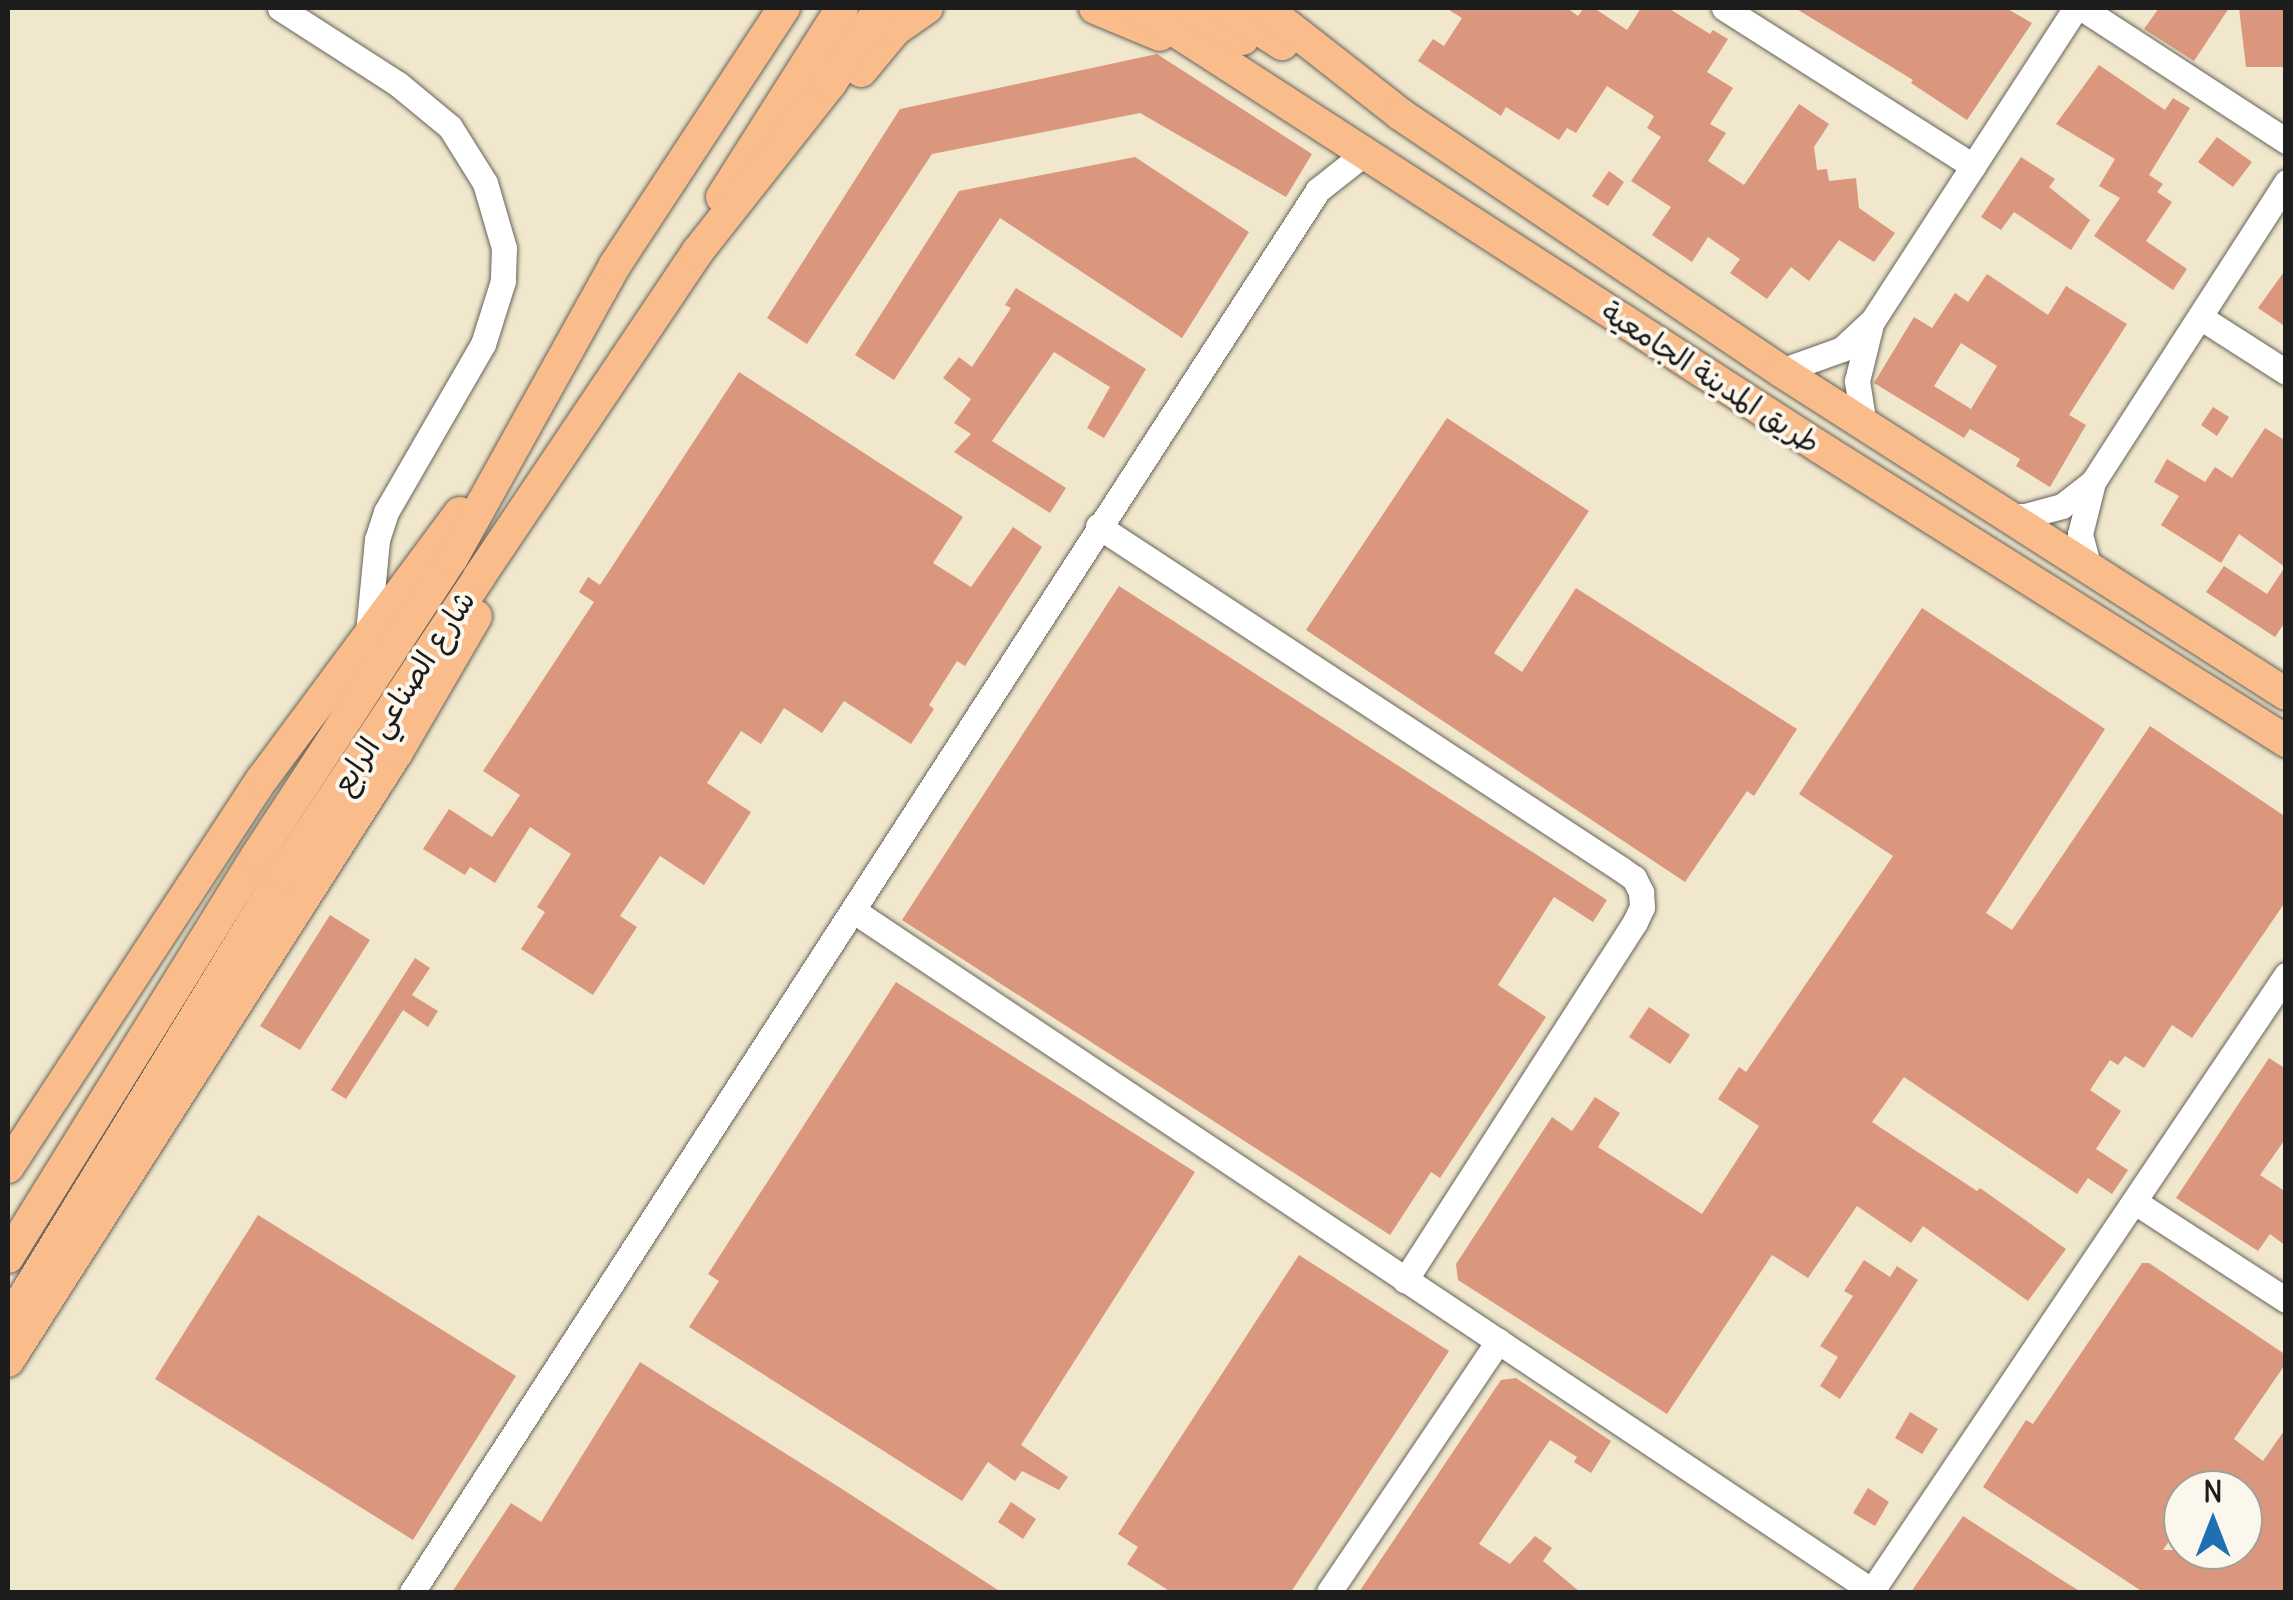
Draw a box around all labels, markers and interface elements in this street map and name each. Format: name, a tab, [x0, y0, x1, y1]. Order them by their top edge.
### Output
street label: طريق المدينة الجامعية	[1595, 293, 1827, 461]
street label: شارع الصناعي الرابع	[324, 583, 482, 801]
north arrow	[2163, 1470, 2263, 1570]
text: N	[2203, 1474, 2223, 1510]

